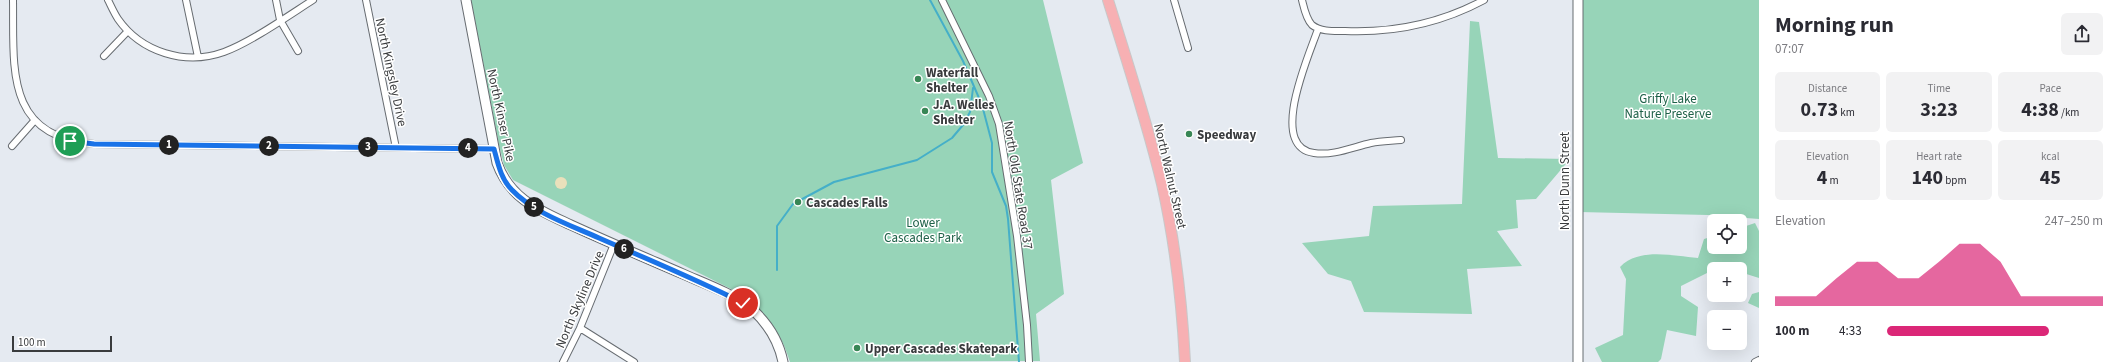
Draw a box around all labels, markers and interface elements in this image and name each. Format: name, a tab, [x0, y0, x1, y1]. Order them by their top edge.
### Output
text: Morning run	[1775, 9, 1894, 41]
button: share	[2061, 13, 2103, 55]
street label: North Kingsley Drive	[371, 16, 411, 128]
text: 07:07	[1775, 40, 1804, 58]
place label: Waterfall Shelter	[926, 64, 978, 97]
street label: North Kinser Pike	[482, 67, 520, 163]
marker: Waterfall Shelter	[913, 74, 923, 84]
text: Distance	[1808, 81, 1847, 96]
text: Time	[1927, 81, 1951, 96]
text: Pace	[2040, 81, 2061, 96]
park label: Griffy Lake Nature Preserve	[1624, 90, 1712, 123]
place label: J.A. Welles Shelter	[933, 96, 995, 129]
text: 0.73	[1800, 96, 1838, 124]
text: 3:23	[1920, 96, 1958, 124]
text: 4:38	[2021, 96, 2059, 124]
text: km	[1838, 105, 1855, 120]
text: /km	[2059, 105, 2079, 120]
marker: J.A. Welles Shelter	[920, 106, 930, 116]
street label: North Old State Road 37	[999, 120, 1037, 251]
street label: North Walnut Street	[1149, 122, 1191, 231]
pin	[53, 124, 87, 158]
place label: Speedway	[1197, 126, 1256, 144]
marker: Speedway	[1184, 129, 1194, 139]
icon: arrive	[59, 130, 81, 152]
street label: North Dunn Street	[1556, 131, 1574, 230]
pin: 1	[159, 135, 179, 155]
pin: 2	[259, 136, 279, 156]
text: 1	[166, 137, 172, 152]
pin: 3	[358, 137, 378, 157]
text: 2	[266, 138, 272, 153]
pin: 4	[458, 138, 478, 158]
text: 3	[365, 139, 371, 154]
text: 4	[465, 140, 471, 155]
text: Elevation	[1806, 149, 1849, 164]
text: Heart rate	[1916, 149, 1962, 164]
text: kcal	[2041, 149, 2060, 164]
text: 4	[1817, 164, 1827, 192]
text: 140	[1911, 164, 1943, 192]
text: 45	[2040, 164, 2061, 192]
text: m	[1827, 173, 1839, 188]
text: bpm	[1943, 173, 1967, 188]
place label: Cascades Falls	[806, 194, 888, 212]
pin: 5	[524, 197, 544, 217]
marker: Cascades Falls	[793, 197, 803, 207]
text: 5	[531, 199, 537, 214]
text: Elevation	[1775, 212, 1826, 230]
text: 247–250 m	[2045, 212, 2103, 230]
park label: Lower Cascades Park	[884, 214, 962, 247]
map controls	[1707, 214, 1747, 350]
button: locate	[1707, 214, 1747, 254]
pin: 6	[614, 239, 634, 259]
text: 6	[621, 241, 627, 256]
street label: North Skyline Drive	[551, 248, 609, 351]
button: +	[1707, 262, 1747, 302]
pin	[726, 286, 760, 320]
icon: check	[732, 292, 754, 314]
button: −	[1707, 310, 1747, 350]
text: 100 m	[1775, 322, 1809, 340]
text: 4:33	[1839, 322, 1862, 340]
scale bar	[12, 334, 112, 353]
text: 100 m	[18, 335, 46, 350]
place label: Upper Cascades Skatepark	[865, 340, 1018, 358]
marker: Upper Cascades Skatepark	[852, 343, 862, 353]

